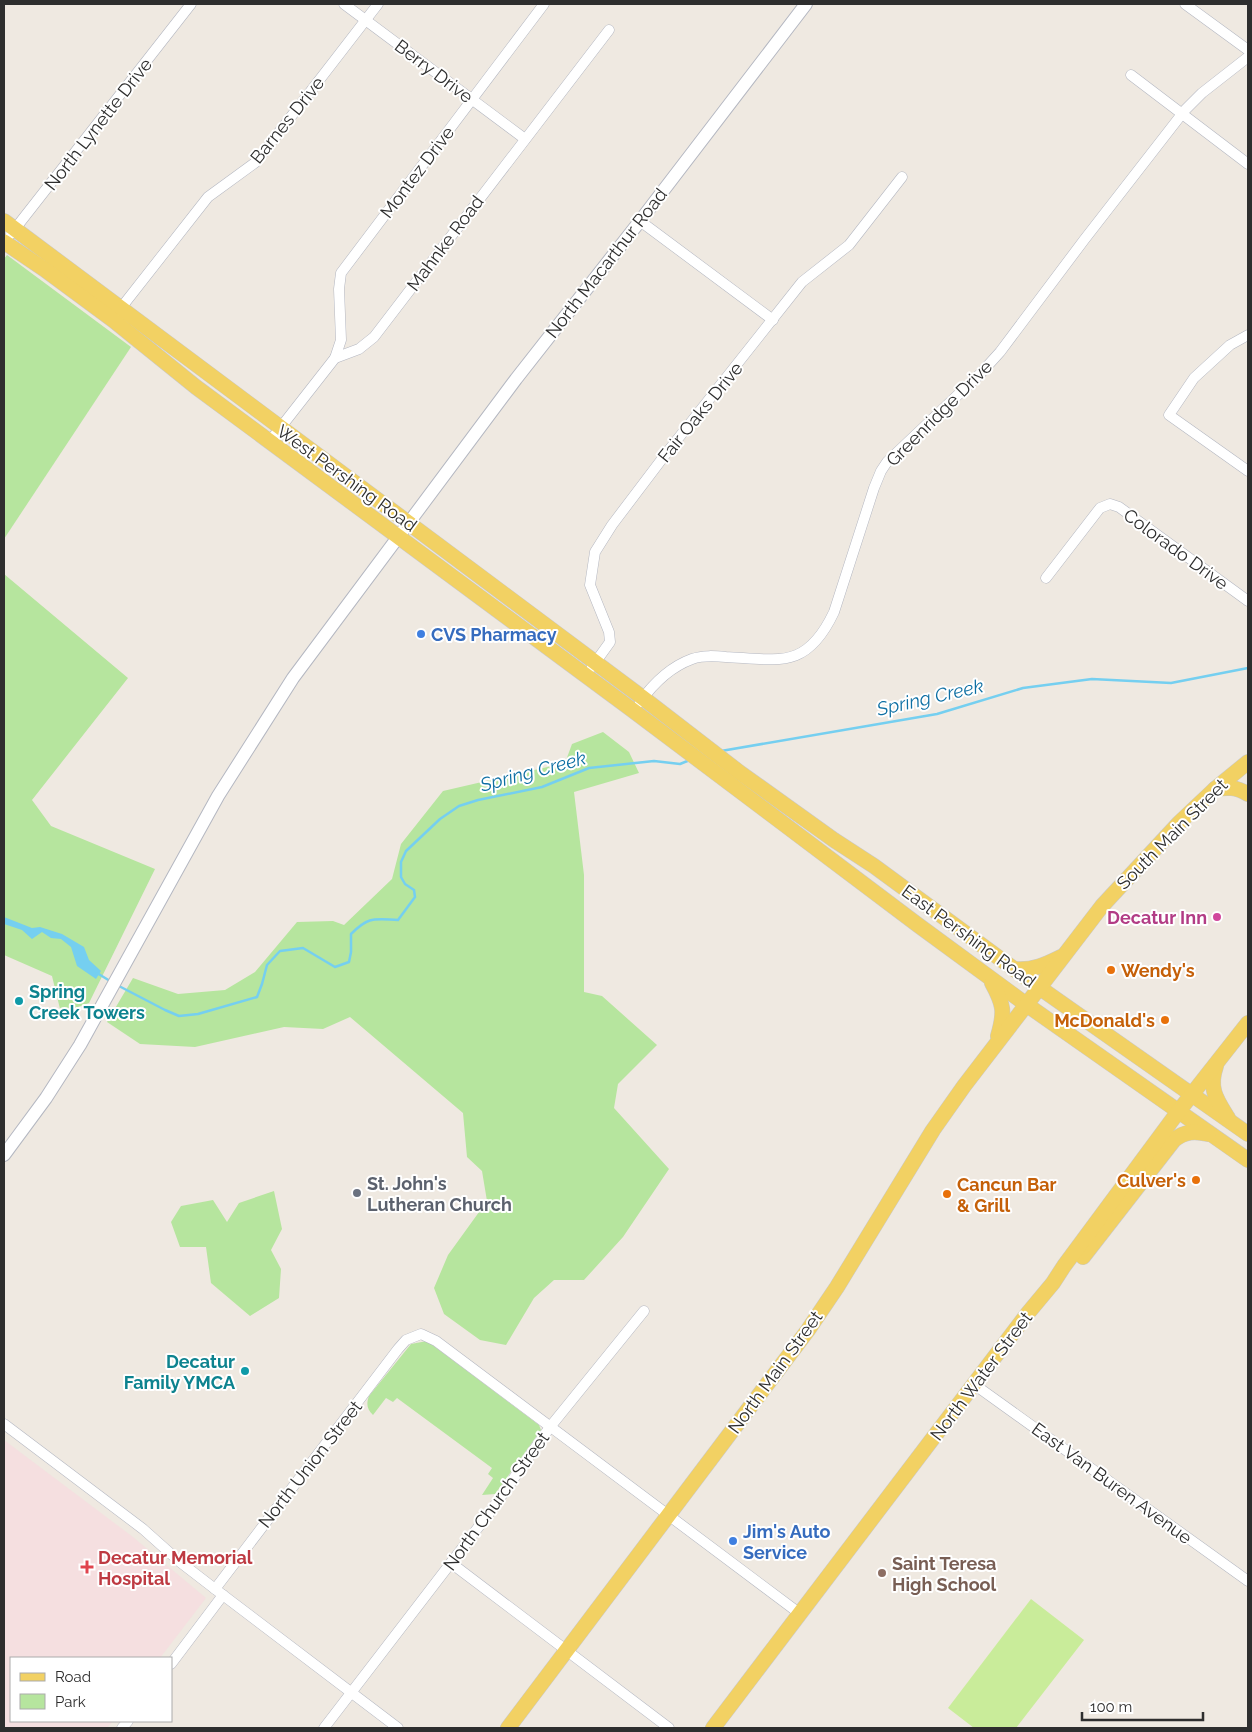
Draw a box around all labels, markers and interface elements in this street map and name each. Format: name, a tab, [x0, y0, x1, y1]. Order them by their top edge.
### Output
street label: Berry Drive	[391, 35, 477, 107]
street label: North Lynette Drive	[40, 53, 156, 194]
street label: Barnes Drive	[246, 72, 329, 168]
street label: Montez Drive	[376, 122, 459, 222]
street label: North Macarthur Road	[541, 184, 671, 342]
street label: Mahnke Road	[402, 191, 488, 295]
street label: Greenridge Drive	[882, 355, 997, 470]
street label: Fair Oaks Drive	[653, 357, 747, 466]
street label: West Pershing Road	[273, 420, 421, 536]
street label: Colorado Drive	[1120, 504, 1233, 594]
place label: CVS Pharmacy	[431, 624, 557, 645]
marker: CVS Pharmacy	[415, 628, 427, 640]
water label: Spring Creek	[874, 674, 985, 720]
water label: Spring Creek	[477, 746, 588, 796]
street label: South Main Street	[1112, 774, 1232, 894]
street label: East Pershing Road	[898, 880, 1040, 992]
place label: Decatur Inn	[1107, 907, 1207, 928]
marker: Decatur Inn	[1211, 911, 1223, 923]
place label: Wendy's	[1121, 960, 1195, 981]
marker: Wendy's	[1105, 964, 1117, 976]
place label: Spring Creek Towers	[29, 981, 145, 1023]
marker: Spring Creek Towers	[13, 995, 25, 1007]
place label: McDonald's	[1054, 1010, 1155, 1031]
marker: McDonald's	[1159, 1014, 1171, 1026]
place label: Culver's	[1117, 1170, 1186, 1191]
place label: St. John's Lutheran Church	[367, 1173, 512, 1215]
place label: Cancun Bar & Grill	[957, 1174, 1057, 1216]
marker: Culver's	[1190, 1174, 1202, 1186]
marker: St. John's Lutheran Church	[351, 1187, 363, 1199]
marker: Cancun Bar & Grill	[941, 1188, 953, 1200]
street label: North Main Street	[724, 1307, 826, 1437]
street label: North Water Street	[926, 1307, 1036, 1445]
place label: Decatur Family YMCA	[124, 1351, 236, 1393]
marker: Decatur Family YMCA	[239, 1365, 251, 1377]
street label: North Union Street	[254, 1396, 366, 1532]
street label: East Van Buren Avenue	[1028, 1418, 1196, 1548]
street label: North Church Street	[439, 1428, 553, 1574]
place label: Jim's Auto Service	[743, 1521, 831, 1563]
marker: Jim's Auto Service	[727, 1535, 739, 1547]
place label: Decatur Memorial Hospital	[98, 1547, 253, 1589]
place label: Saint Teresa High School	[892, 1553, 996, 1595]
marker: Decatur Memorial Hospital	[80, 1560, 94, 1574]
marker: Saint Teresa High School	[876, 1567, 888, 1579]
legend	[10, 1657, 172, 1722]
text: Road	[55, 1668, 91, 1686]
scale bar	[1082, 1690, 1203, 1722]
text: Park	[55, 1693, 86, 1711]
text: 100 m	[1090, 1698, 1132, 1716]

